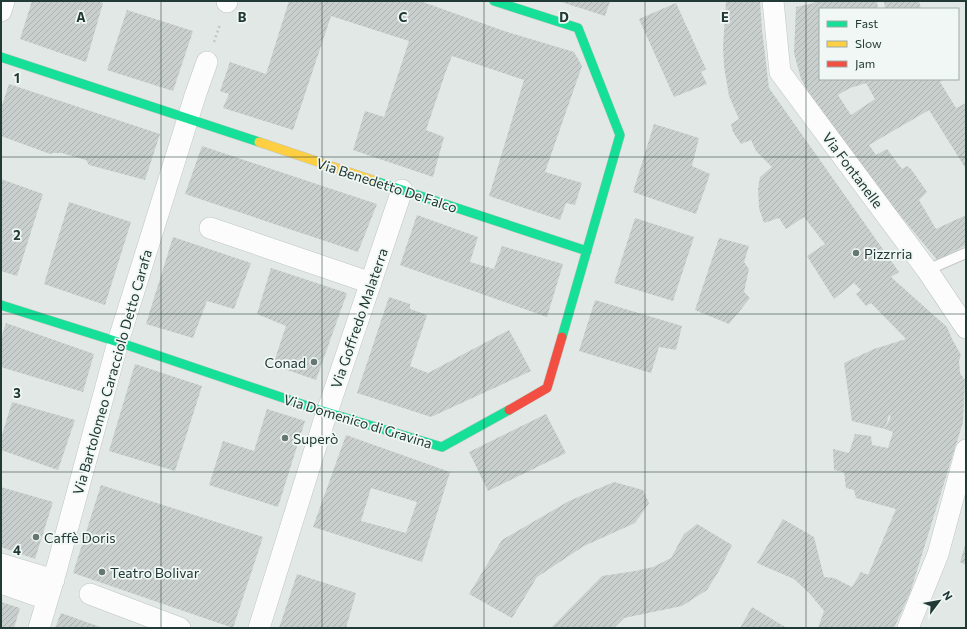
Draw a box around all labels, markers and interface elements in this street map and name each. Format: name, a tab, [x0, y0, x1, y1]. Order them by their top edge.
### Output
legend	[819, 8, 959, 80]
text: A	[76, 9, 86, 25]
text: B	[238, 9, 247, 25]
text: C	[399, 9, 408, 25]
text: D	[559, 9, 569, 25]
text: E	[721, 9, 729, 25]
text: Fast	[855, 16, 878, 30]
text: Slow	[855, 36, 882, 50]
text: Jam	[855, 56, 875, 71]
text: 1	[14, 70, 20, 86]
street label: Via Fontanelle	[819, 129, 887, 211]
street label: Via Benedetto De Falco	[314, 154, 460, 216]
text: 2	[13, 227, 21, 243]
place label: Pizzrria	[864, 245, 912, 262]
street label: Via Goffredo Malaterra	[327, 246, 391, 390]
street label: Via Bartolomeo Caracciolo Detto Carafa	[69, 247, 155, 497]
marker: Pizzrria	[851, 248, 861, 258]
place label: Conad	[265, 354, 306, 371]
marker: Conad	[309, 357, 319, 367]
text: 3	[13, 385, 21, 401]
street label: Via Domenico di Gravina	[282, 390, 434, 452]
place label: Superò	[293, 430, 338, 447]
marker: Superò	[280, 433, 290, 443]
place label: Caffè Doris	[44, 529, 116, 546]
marker: Caffè Doris	[31, 532, 41, 542]
text: 4	[13, 542, 21, 558]
place label: Teatro Bolivar	[110, 564, 200, 581]
marker: Teatro Bolivar	[97, 567, 107, 577]
north arrow	[919, 581, 959, 621]
text: N	[940, 588, 956, 602]

